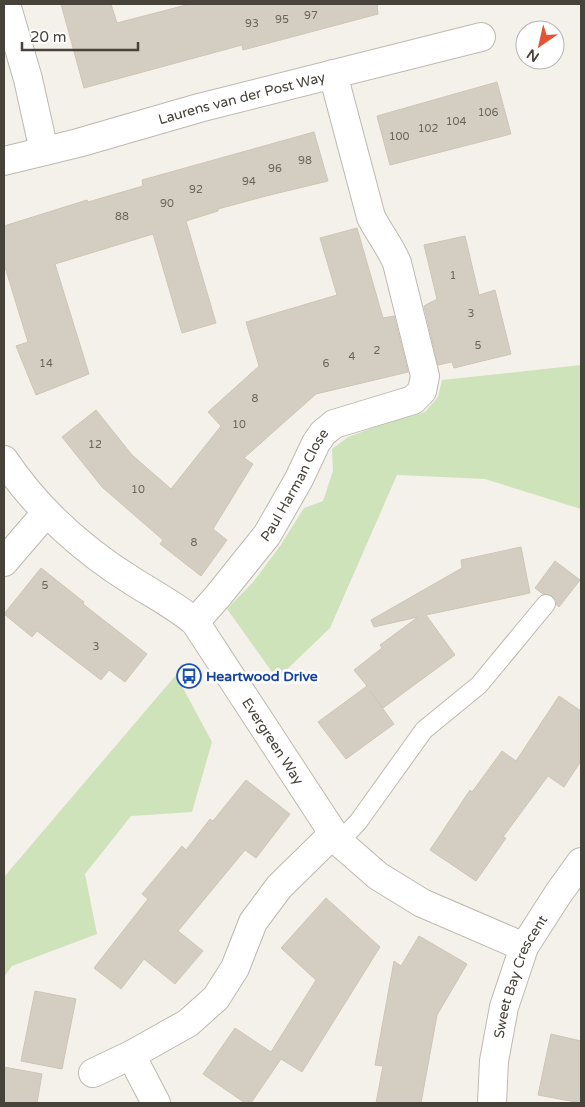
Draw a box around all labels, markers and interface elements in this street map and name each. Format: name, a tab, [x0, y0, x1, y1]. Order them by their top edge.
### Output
house number: 97	[304, 9, 318, 22]
house number: 95	[275, 13, 289, 26]
house number: 93	[245, 17, 259, 30]
scale bar	[22, 20, 139, 52]
north arrow	[515, 20, 565, 70]
text: 20 m	[30, 28, 67, 46]
text: N	[524, 45, 542, 66]
street label: Laurens van der Post Way	[156, 68, 328, 128]
house number: 106	[478, 106, 498, 119]
house number: 104	[446, 115, 466, 128]
house number: 102	[418, 122, 438, 135]
house number: 100	[389, 130, 409, 143]
house number: 98	[298, 154, 312, 167]
house number: 96	[268, 162, 282, 175]
house number: 94	[242, 175, 256, 188]
house number: 92	[189, 183, 203, 196]
house number: 90	[160, 197, 174, 210]
house number: 88	[115, 210, 129, 223]
house number: 1	[450, 269, 456, 282]
house number: 3	[468, 307, 475, 320]
house number: 5	[475, 339, 482, 352]
house number: 2	[374, 344, 381, 357]
house number: 4	[349, 350, 356, 363]
house number: 14	[39, 357, 53, 370]
house number: 6	[323, 357, 330, 370]
house number: 8	[252, 392, 259, 405]
house number: 10	[232, 418, 246, 431]
street label: Paul Harman Close	[257, 426, 332, 545]
house number: 12	[88, 438, 102, 451]
house number: 10	[131, 483, 145, 496]
house number: 8	[191, 536, 198, 549]
house number: 5	[42, 579, 49, 592]
house number: 3	[93, 640, 100, 653]
bus stop icon: Heartwood Drive	[176, 663, 202, 689]
place label: Heartwood Drive	[206, 668, 318, 685]
street label: Evergreen Way	[238, 695, 307, 788]
street label: Sweet Bay Crescent	[490, 912, 552, 1040]

